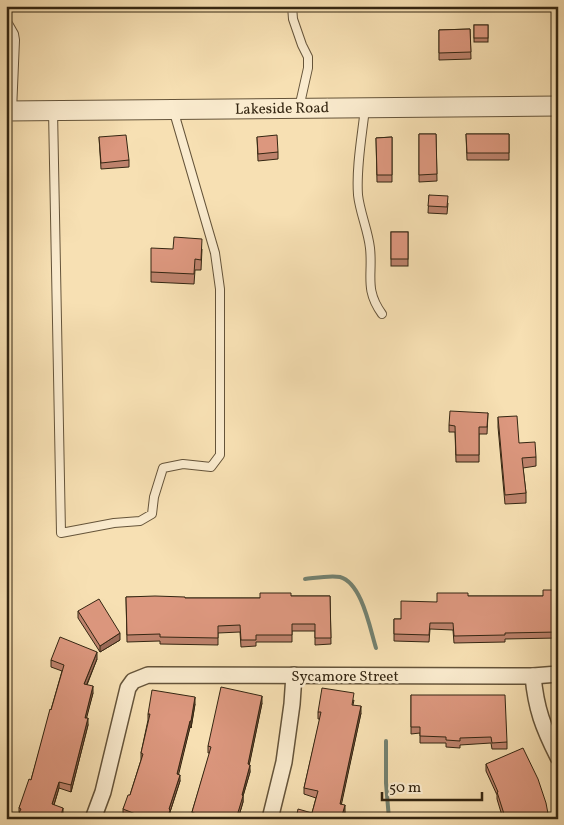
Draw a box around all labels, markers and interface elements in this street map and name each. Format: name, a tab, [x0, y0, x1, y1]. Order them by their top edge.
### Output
street label: Lakeside Road	[235, 98, 329, 121]
street label: Sycamore Street	[291, 667, 399, 688]
scale bar	[382, 770, 482, 802]
text: 50 m	[389, 778, 421, 799]

